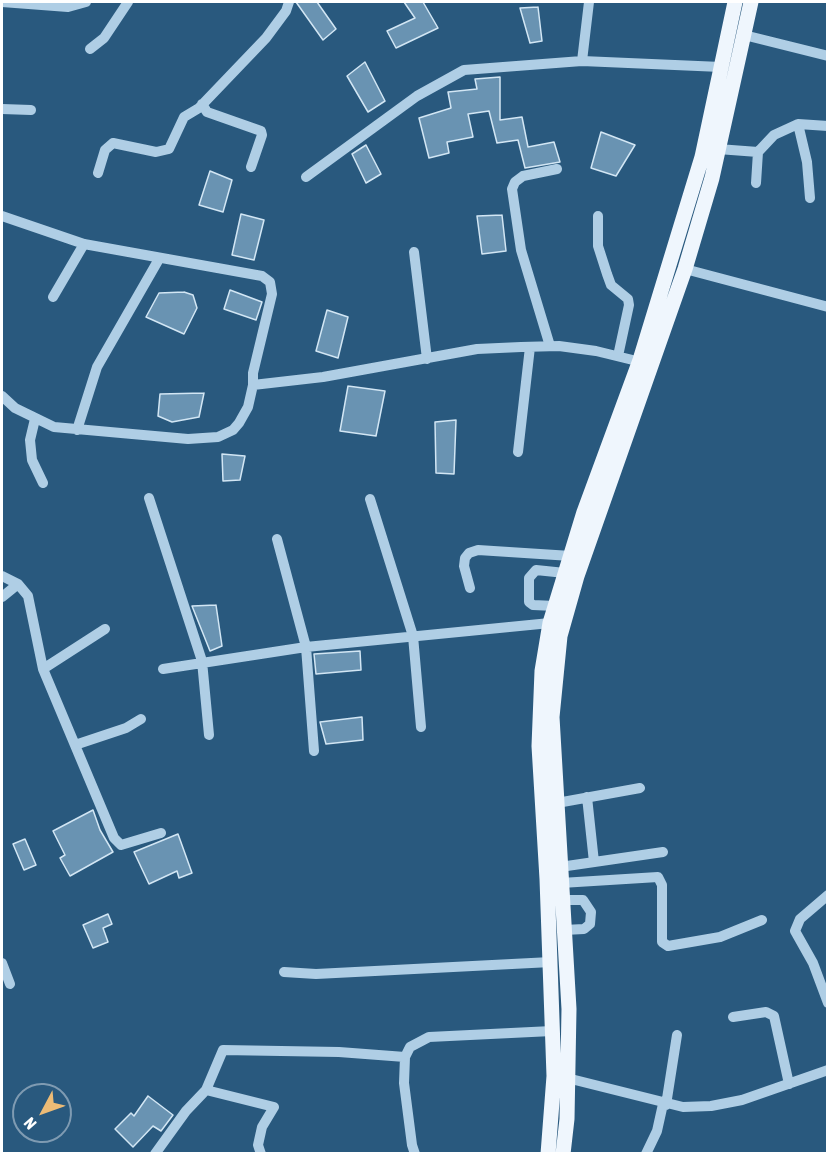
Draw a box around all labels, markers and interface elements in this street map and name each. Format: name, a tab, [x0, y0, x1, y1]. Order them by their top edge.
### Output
north arrow	[12, 1083, 72, 1143]
text: N	[20, 1114, 40, 1133]

